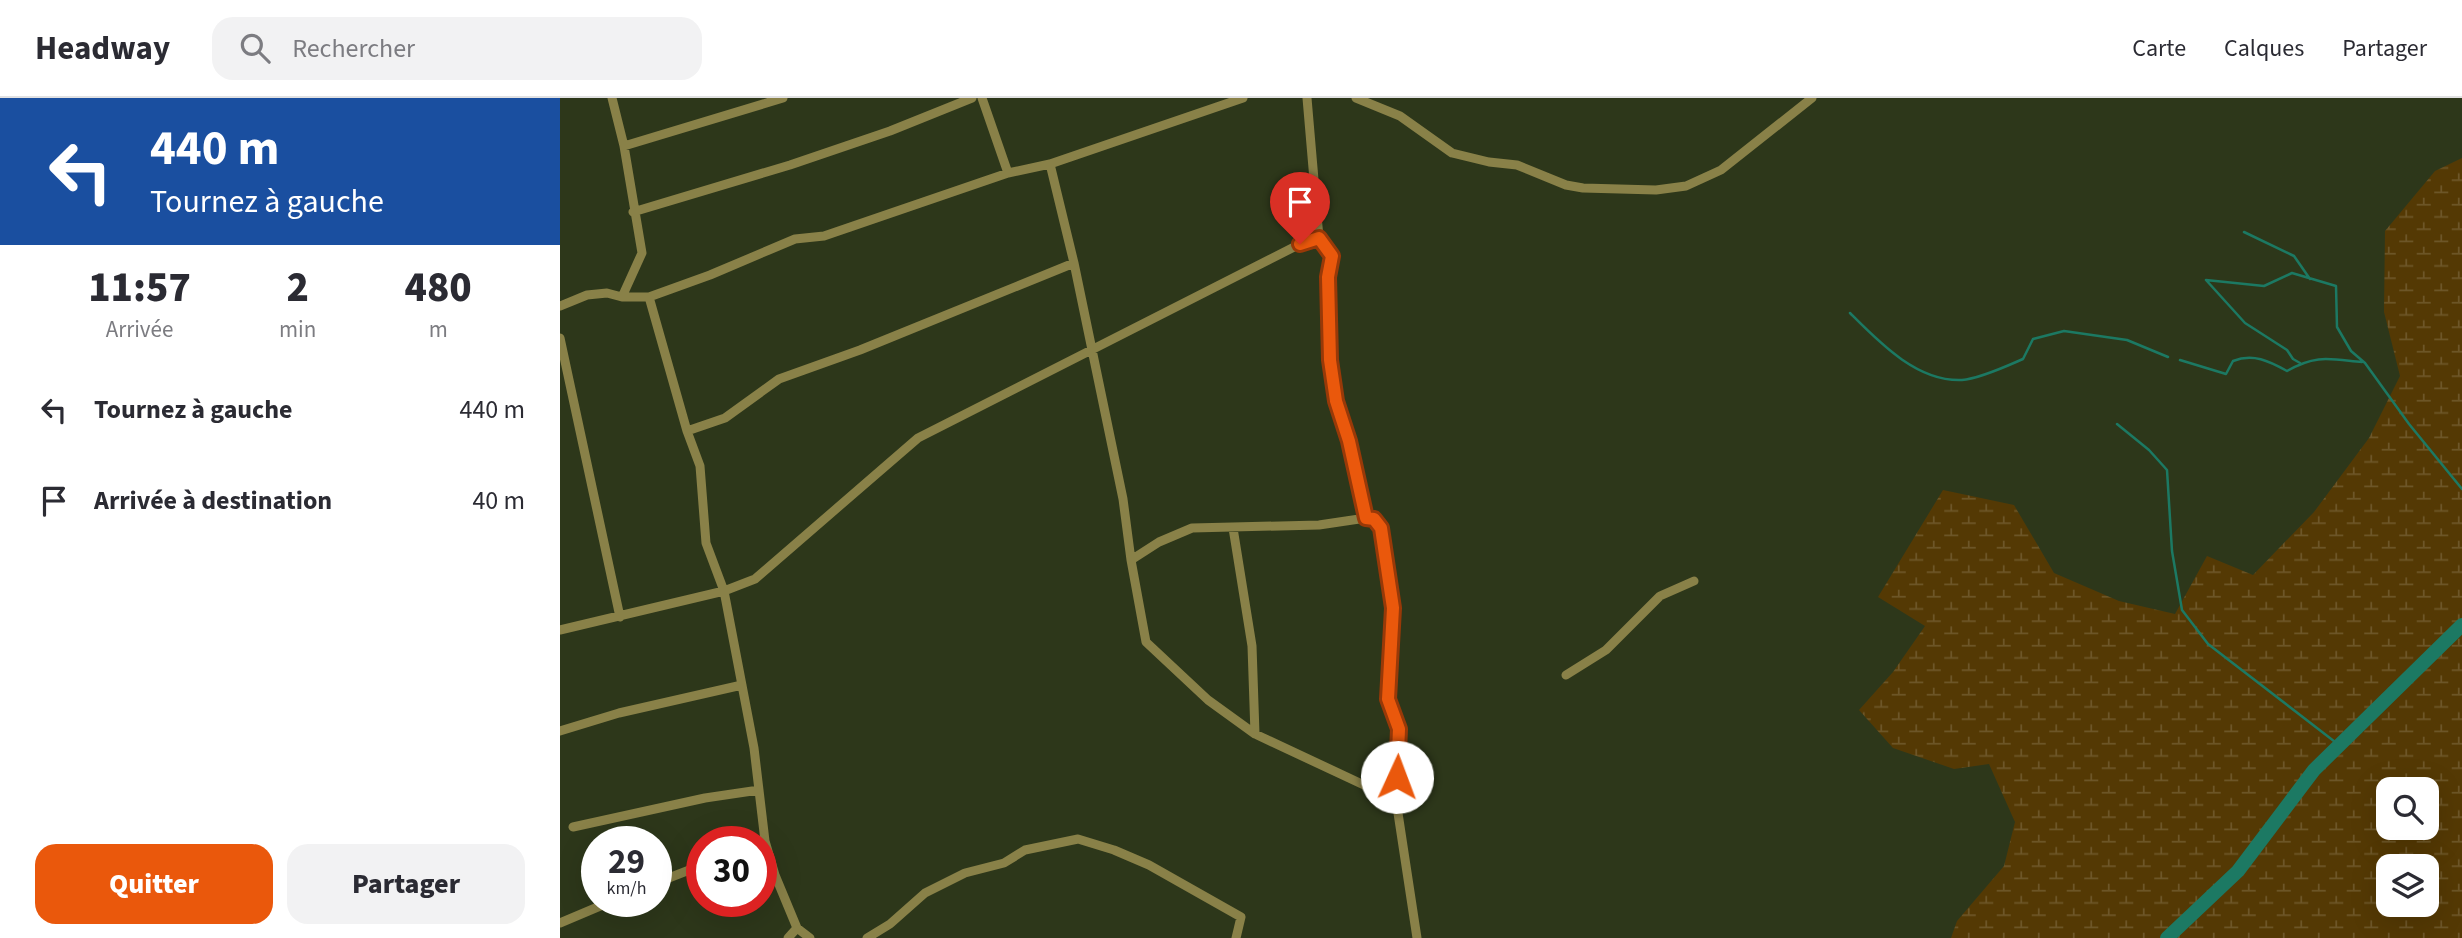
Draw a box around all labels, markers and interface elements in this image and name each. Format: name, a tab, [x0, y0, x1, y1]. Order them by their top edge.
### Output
search box	[212, 17, 702, 80]
text: Headway	[35, 25, 170, 72]
icon: search	[236, 29, 274, 67]
text: Rechercher	[292, 30, 415, 67]
text: Carte	[2132, 31, 2186, 66]
text: Calques	[2224, 31, 2304, 66]
text: Partager	[2342, 31, 2427, 66]
text: 440 m	[150, 114, 279, 184]
icon: left	[35, 126, 126, 217]
pin	[1270, 172, 1330, 244]
text: Tournez à gauche	[150, 179, 384, 225]
icon: arrive	[1281, 183, 1319, 221]
text: 11:57	[88, 258, 191, 318]
text: 2	[286, 258, 309, 318]
text: 480	[405, 258, 472, 318]
text: Arrivée	[106, 313, 173, 346]
text: min	[279, 313, 316, 346]
text: m	[429, 313, 448, 346]
icon: left	[35, 391, 73, 429]
text: Tournez à gauche	[94, 391, 293, 428]
text: 440 m	[459, 391, 525, 428]
icon: arrive	[35, 482, 73, 520]
text: Arrivée à destination	[94, 482, 332, 519]
text: 40 m	[472, 482, 525, 519]
position arrow	[1360, 740, 1434, 814]
map controls	[2376, 777, 2439, 917]
button: search	[2376, 777, 2439, 840]
speed limit sign: 30	[686, 826, 777, 917]
text: 29	[608, 837, 645, 887]
button: Quitter	[35, 844, 273, 924]
button: Partager	[287, 844, 525, 924]
button: layers	[2376, 854, 2439, 917]
text: km/h	[607, 876, 646, 901]

